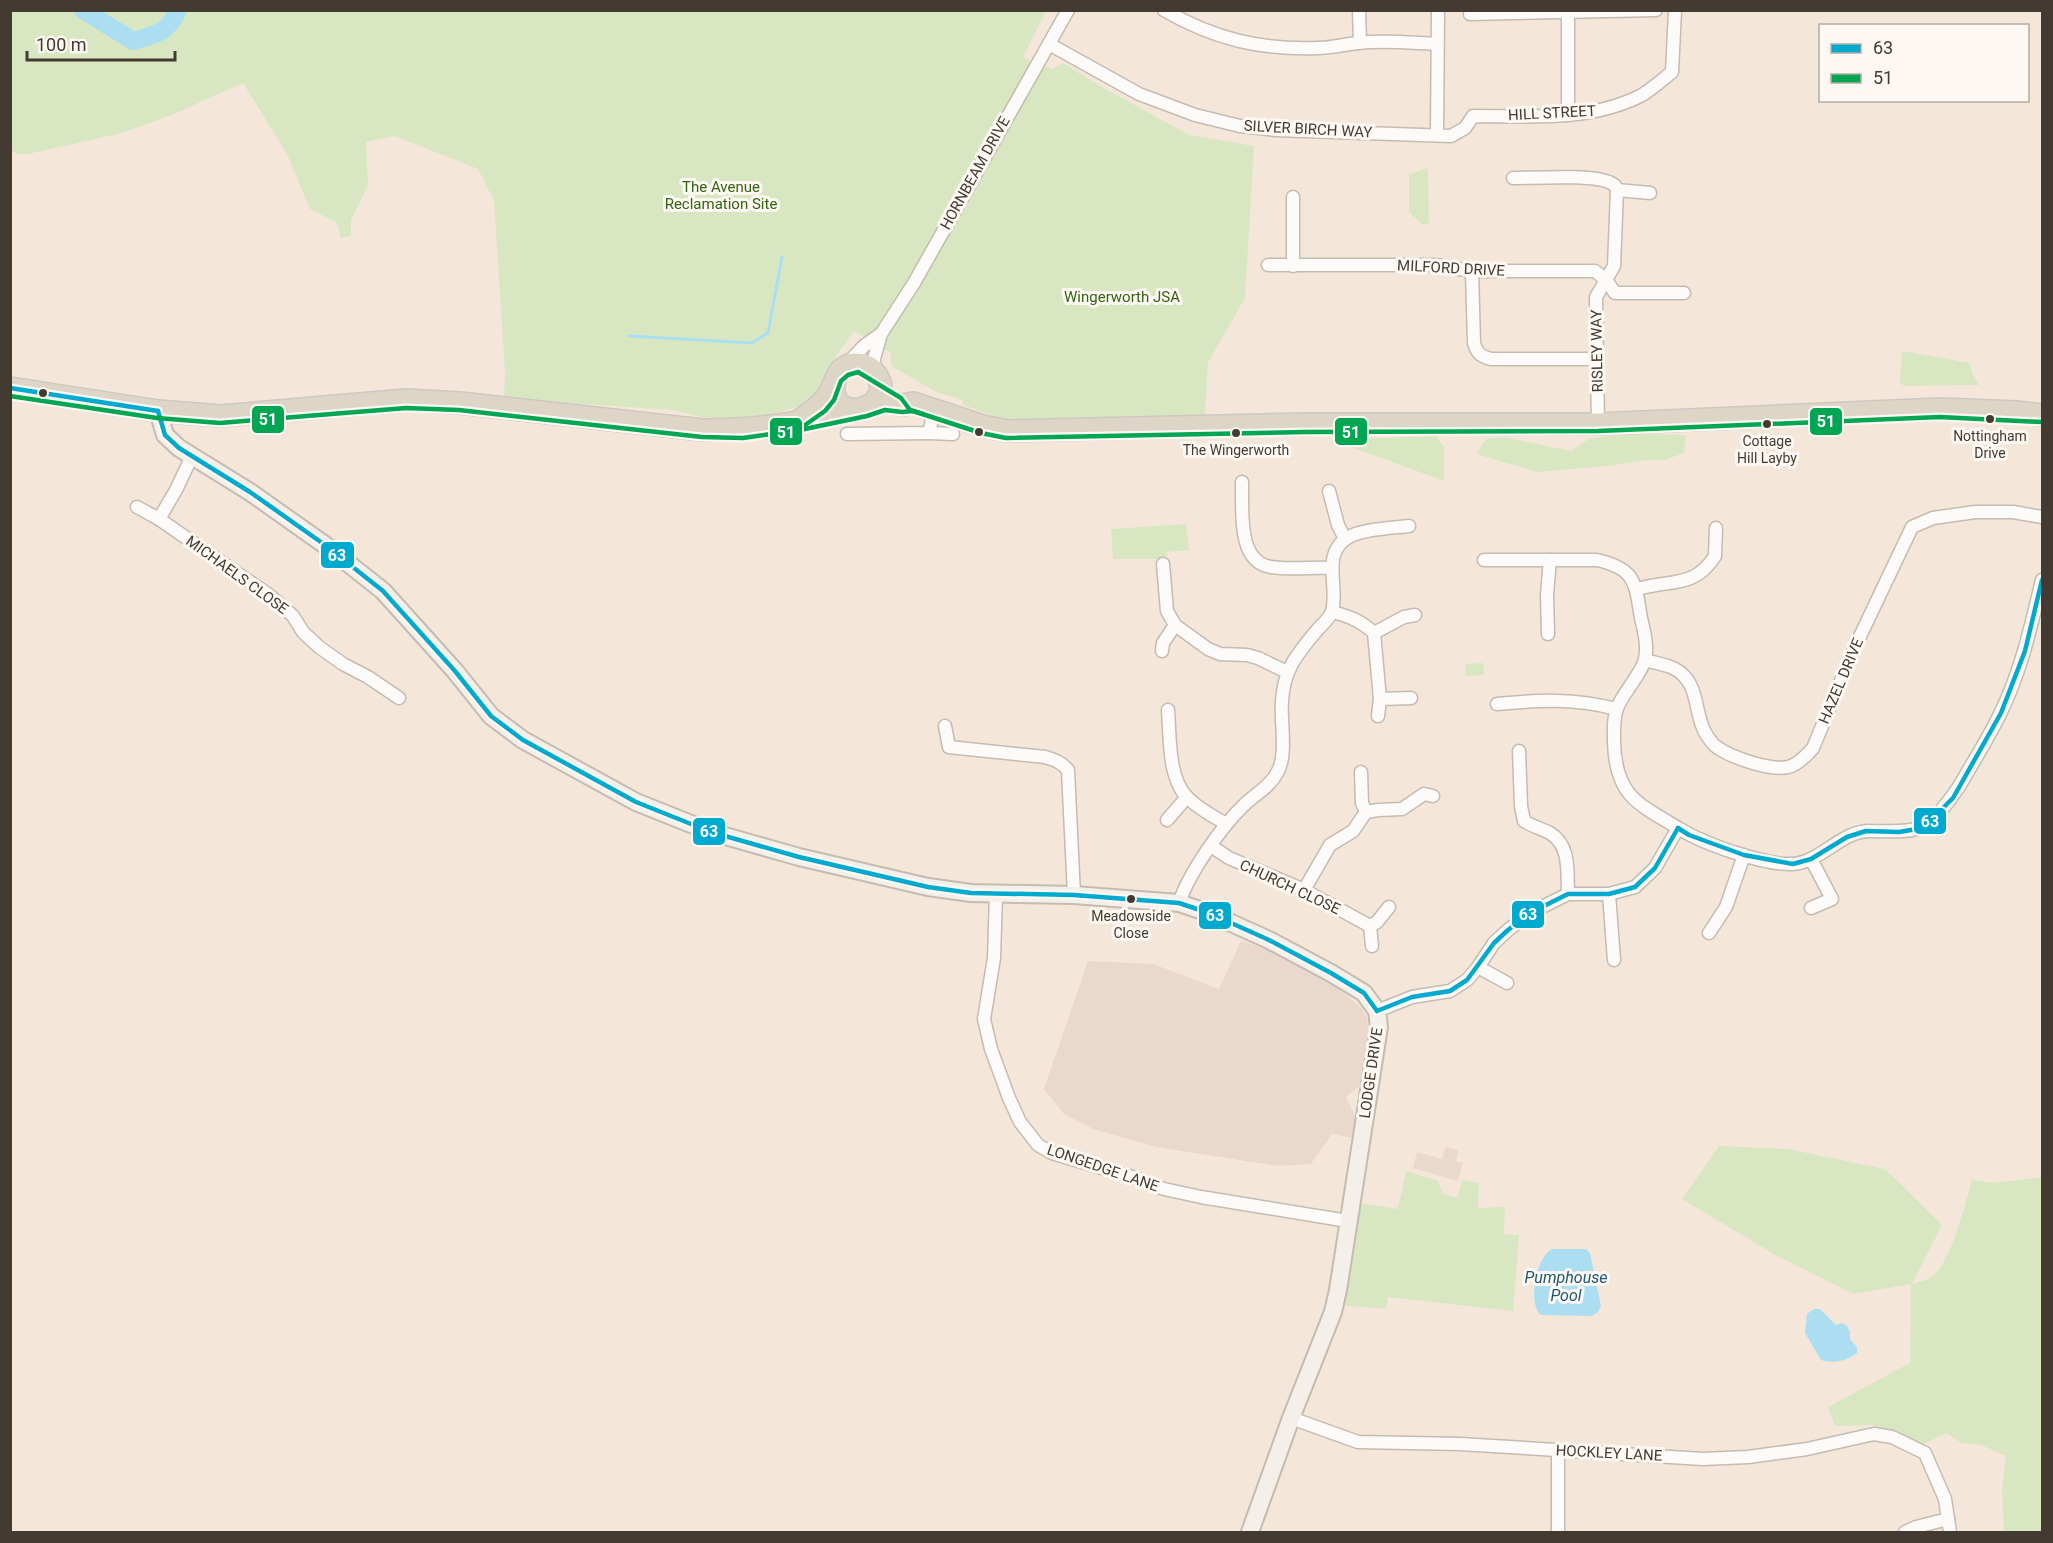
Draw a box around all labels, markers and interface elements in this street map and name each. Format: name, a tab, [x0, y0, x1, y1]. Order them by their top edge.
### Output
scale bar	[27, 24, 176, 62]
legend	[1819, 24, 2029, 102]
text: 100 m	[36, 34, 87, 55]
text: 63	[1873, 37, 1893, 58]
text: 51	[1873, 67, 1893, 88]
street label: HILL STREET	[1508, 102, 1596, 124]
street label: HORNBEAM DRIVE	[936, 113, 1014, 233]
street label: SILVER BIRCH WAY	[1243, 117, 1373, 141]
park label: The Avenue Reclamation Site	[665, 178, 777, 213]
street label: MILFORD DRIVE	[1397, 256, 1506, 280]
park label: Wingerworth JSA	[1064, 288, 1180, 306]
street label: RISLEY WAY	[1587, 310, 1607, 392]
unlabelled marker	[37, 387, 49, 399]
line badge: 51	[251, 405, 285, 434]
line badge: 51	[1809, 407, 1843, 436]
text: 51	[259, 410, 277, 429]
text: 51	[1817, 412, 1835, 431]
marker: Nottingham Drive	[1984, 413, 1996, 425]
line badge: 51	[769, 417, 803, 446]
line badge: 51	[1334, 417, 1368, 446]
marker: Cottage Hill Layby	[1761, 418, 1773, 430]
text: 51	[777, 423, 795, 442]
text: 51	[1342, 423, 1360, 442]
unlabelled marker	[973, 426, 985, 438]
marker: The Wingerworth	[1230, 427, 1242, 439]
place label: Nottingham Drive	[1953, 428, 2027, 461]
place label: Cottage Hill Layby	[1737, 433, 1797, 466]
place label: The Wingerworth	[1183, 442, 1289, 458]
street label: MICHAELS CLOSE	[182, 532, 292, 618]
line badge: 63	[320, 541, 355, 569]
text: 63	[328, 546, 346, 565]
street label: HAZEL DRIVE	[1815, 635, 1867, 726]
line badge: 63	[1913, 807, 1947, 835]
text: 63	[1921, 812, 1939, 831]
line badge: 63	[692, 817, 726, 846]
text: 63	[700, 822, 718, 841]
street label: CHURCH CLOSE	[1237, 856, 1344, 918]
marker: Meadowside Close	[1125, 893, 1137, 905]
line badge: 63	[1511, 900, 1545, 929]
line badge: 63	[1198, 901, 1232, 930]
text: 63	[1519, 905, 1537, 924]
text: 63	[1206, 906, 1224, 925]
place label: Meadowside Close	[1091, 908, 1171, 941]
street label: LODGE DRIVE	[1356, 1026, 1386, 1120]
street label: LONGEDGE LANE	[1045, 1140, 1162, 1196]
water label: Pumphouse Pool	[1525, 1268, 1607, 1305]
street label: HOCKLEY LANE	[1555, 1441, 1663, 1465]

